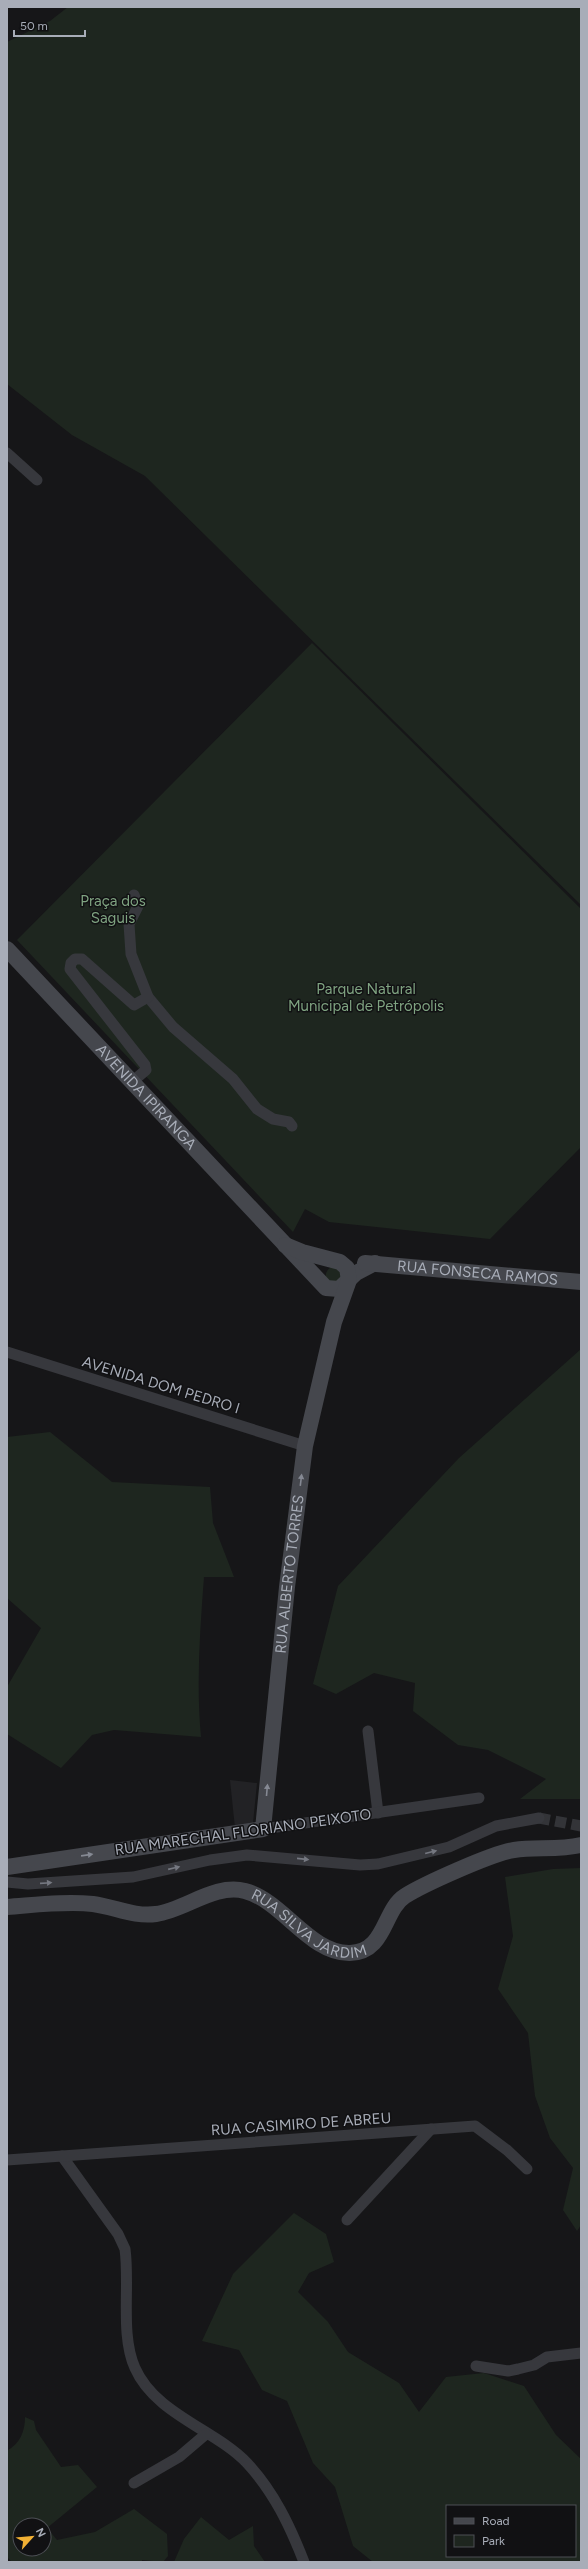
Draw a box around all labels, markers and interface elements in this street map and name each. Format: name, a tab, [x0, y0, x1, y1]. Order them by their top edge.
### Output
scale bar	[14, 12, 85, 38]
text: 50 m	[20, 19, 48, 33]
park label: Praça dos Saguis	[80, 892, 146, 927]
park label: Parque Natural Municipal de Petrópolis	[288, 980, 444, 1015]
street label: AVENIDA IPIRANGA	[92, 1040, 200, 1153]
street label: RUA FONSECA RAMOS	[396, 1257, 559, 1289]
street label: AVENIDA DOM PEDRO I	[80, 1352, 242, 1418]
one-way arrow	[298, 1474, 304, 1486]
street label: RUA ALBERTO TORRES	[271, 1494, 308, 1654]
one-way arrow	[263, 1784, 270, 1796]
street label: RUA MARECHAL FLORIANO PEIXOTO	[114, 1805, 372, 1859]
one-way arrow	[425, 1848, 438, 1854]
one-way arrow	[81, 1852, 93, 1858]
one-way arrow	[297, 1856, 309, 1862]
one-way arrow	[168, 1864, 181, 1870]
one-way arrow	[40, 1880, 52, 1887]
street label: RUA SILVA JARDIM	[248, 1885, 369, 1962]
street label: RUA CASIMIRO DE ABREU	[210, 2109, 392, 2139]
legend	[446, 2505, 576, 2557]
text: Road	[482, 2514, 510, 2528]
north arrow	[12, 2517, 52, 2557]
text: N	[33, 2526, 48, 2539]
text: Park	[482, 2534, 505, 2548]

